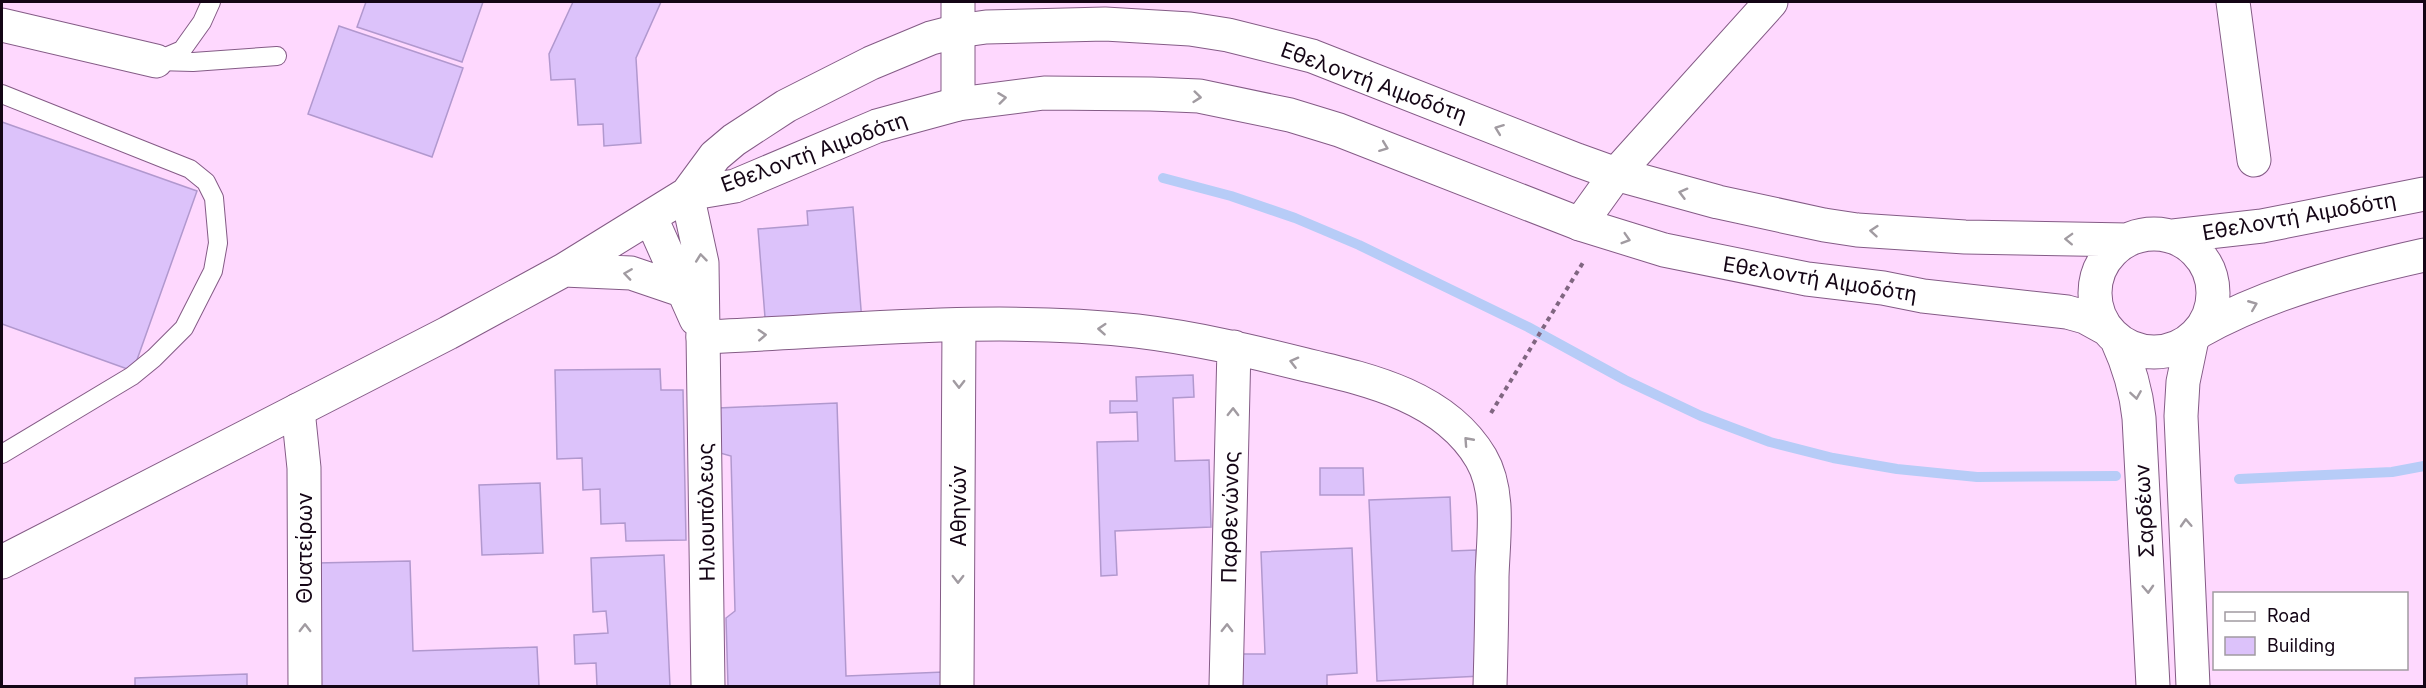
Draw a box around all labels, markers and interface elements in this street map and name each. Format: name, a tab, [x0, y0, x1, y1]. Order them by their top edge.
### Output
street label: Εθελοντή Αιμοδότη	[1278, 37, 1470, 127]
one-way arrow	[1192, 90, 1201, 103]
one-way arrow	[997, 92, 1007, 104]
street label: Εθελοντή Αιμοδότη	[718, 107, 910, 197]
one-way arrow	[1495, 124, 1506, 136]
one-way arrow	[1379, 140, 1389, 153]
street label: Εθελοντή Αιμοδότη	[2200, 187, 2398, 245]
one-way arrow	[1679, 188, 1689, 200]
one-way arrow	[1870, 225, 1879, 238]
one-way arrow	[1620, 232, 1631, 244]
one-way arrow	[2065, 233, 2074, 245]
street label: Εθελοντή Αιμοδότη	[1721, 251, 1919, 307]
one-way arrow	[695, 253, 708, 263]
one-way arrow	[624, 269, 633, 281]
one-way arrow	[2246, 300, 2257, 312]
one-way arrow	[1098, 322, 1107, 335]
one-way arrow	[757, 328, 766, 341]
one-way arrow	[1289, 356, 1299, 369]
one-way arrow	[953, 379, 965, 388]
one-way arrow	[2129, 390, 2142, 400]
one-way arrow	[1226, 408, 1239, 417]
one-way arrow	[1464, 437, 1475, 448]
street label: Ηλιουπόλεως	[692, 443, 720, 581]
street label: Παρθενώνος	[1216, 451, 1244, 583]
street label: Σαρδέων	[2129, 463, 2159, 559]
street label: Αθηνών	[946, 465, 971, 547]
street label: Θυατείρων	[292, 492, 317, 604]
one-way arrow	[2179, 519, 2192, 528]
one-way arrow	[952, 574, 964, 583]
one-way arrow	[2141, 585, 2154, 594]
legend	[2213, 592, 2408, 670]
text: Road	[2267, 605, 2310, 626]
one-way arrow	[299, 624, 311, 633]
one-way arrow	[1221, 624, 1234, 633]
text: Building	[2267, 635, 2335, 656]

